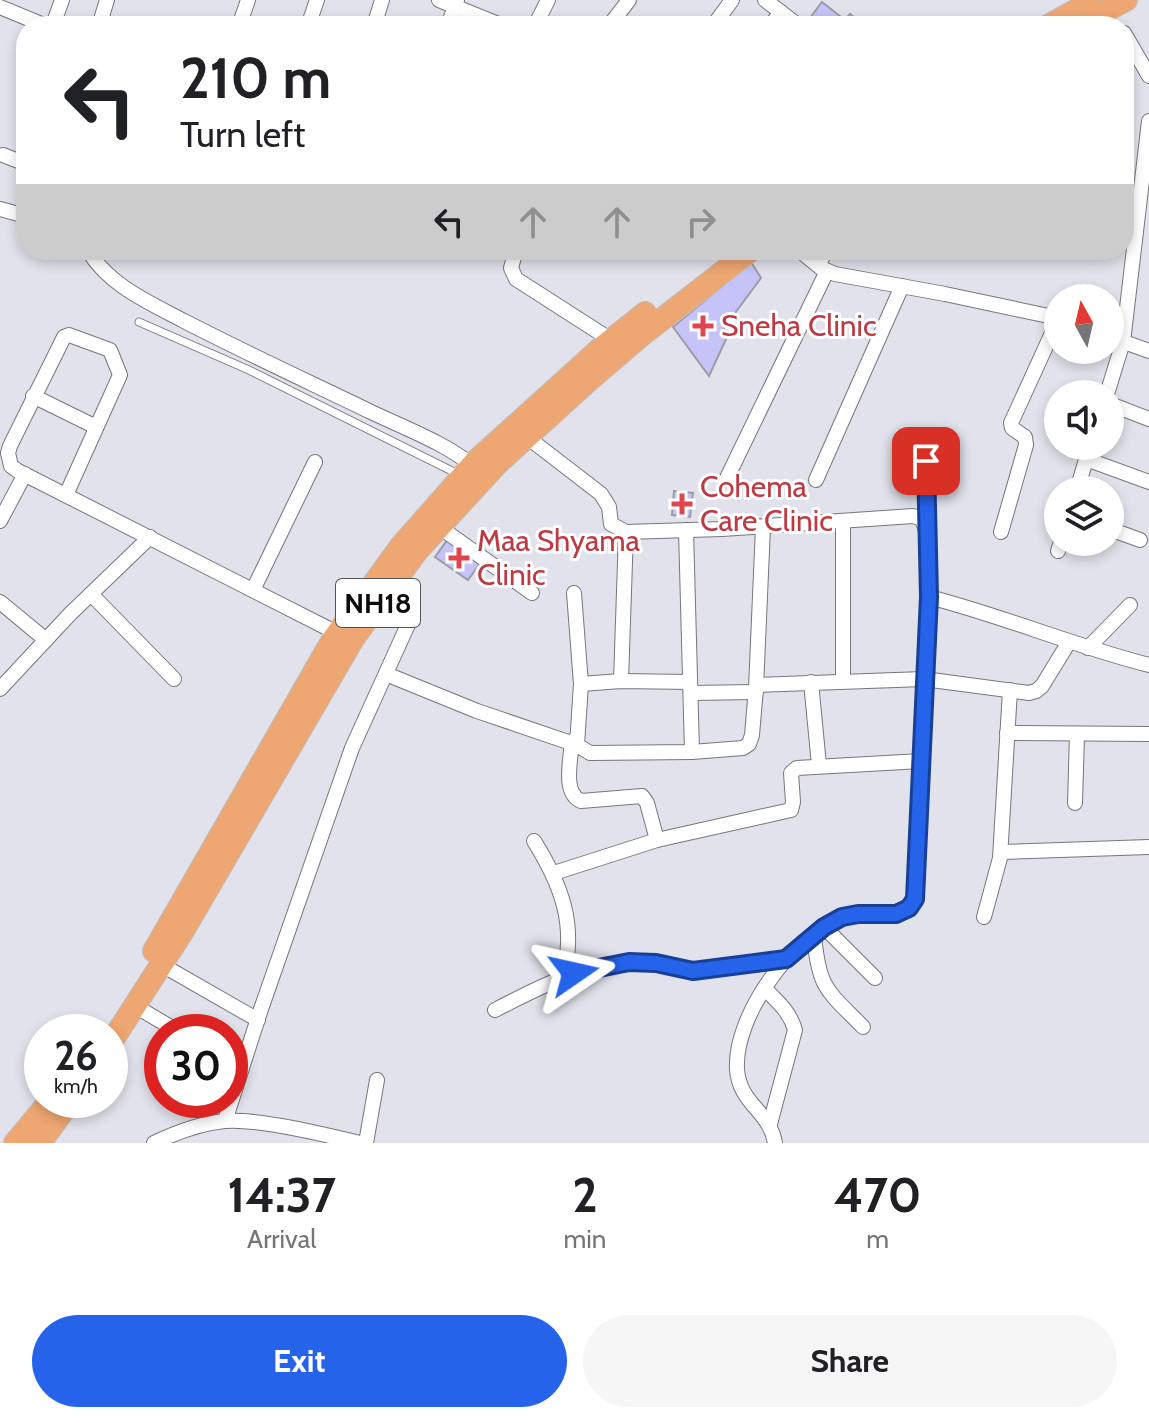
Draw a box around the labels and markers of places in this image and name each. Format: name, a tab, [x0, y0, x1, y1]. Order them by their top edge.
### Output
place label: Sneha Clinic	[721, 307, 877, 344]
marker: Sneha Clinic	[692, 315, 714, 337]
pin	[892, 427, 960, 495]
place label: Cohema Care Clinic	[700, 468, 833, 539]
marker: Cohema Care Clinic	[671, 493, 693, 515]
place label: Maa Shyama Clinic	[477, 522, 641, 593]
marker: Maa Shyama Clinic	[448, 547, 470, 569]

